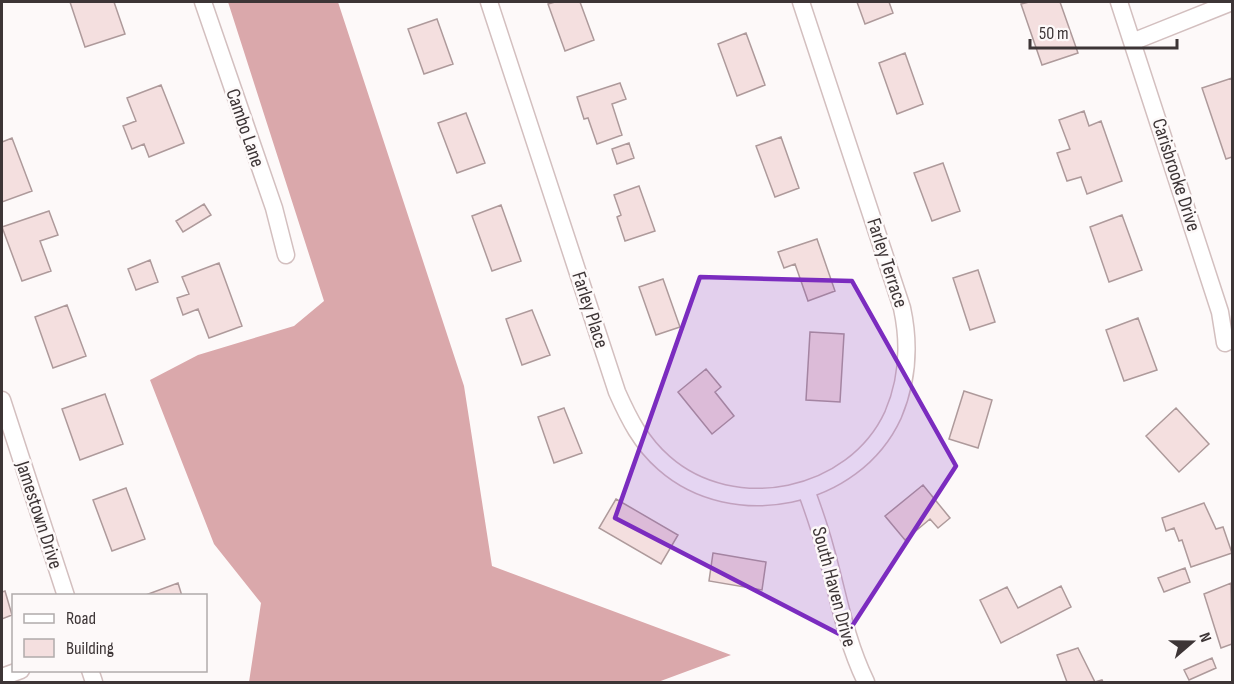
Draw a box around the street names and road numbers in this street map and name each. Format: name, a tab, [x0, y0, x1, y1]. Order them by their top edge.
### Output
street label: Cambo Lane	[220, 86, 270, 170]
street label: Carisbrooke Drive	[1146, 115, 1206, 235]
street label: Farley Terrace	[861, 215, 913, 311]
street label: Farley Place	[566, 269, 614, 351]
street label: Jamestown Drive	[10, 457, 68, 572]
street label: South Haven Drive	[806, 524, 862, 650]

